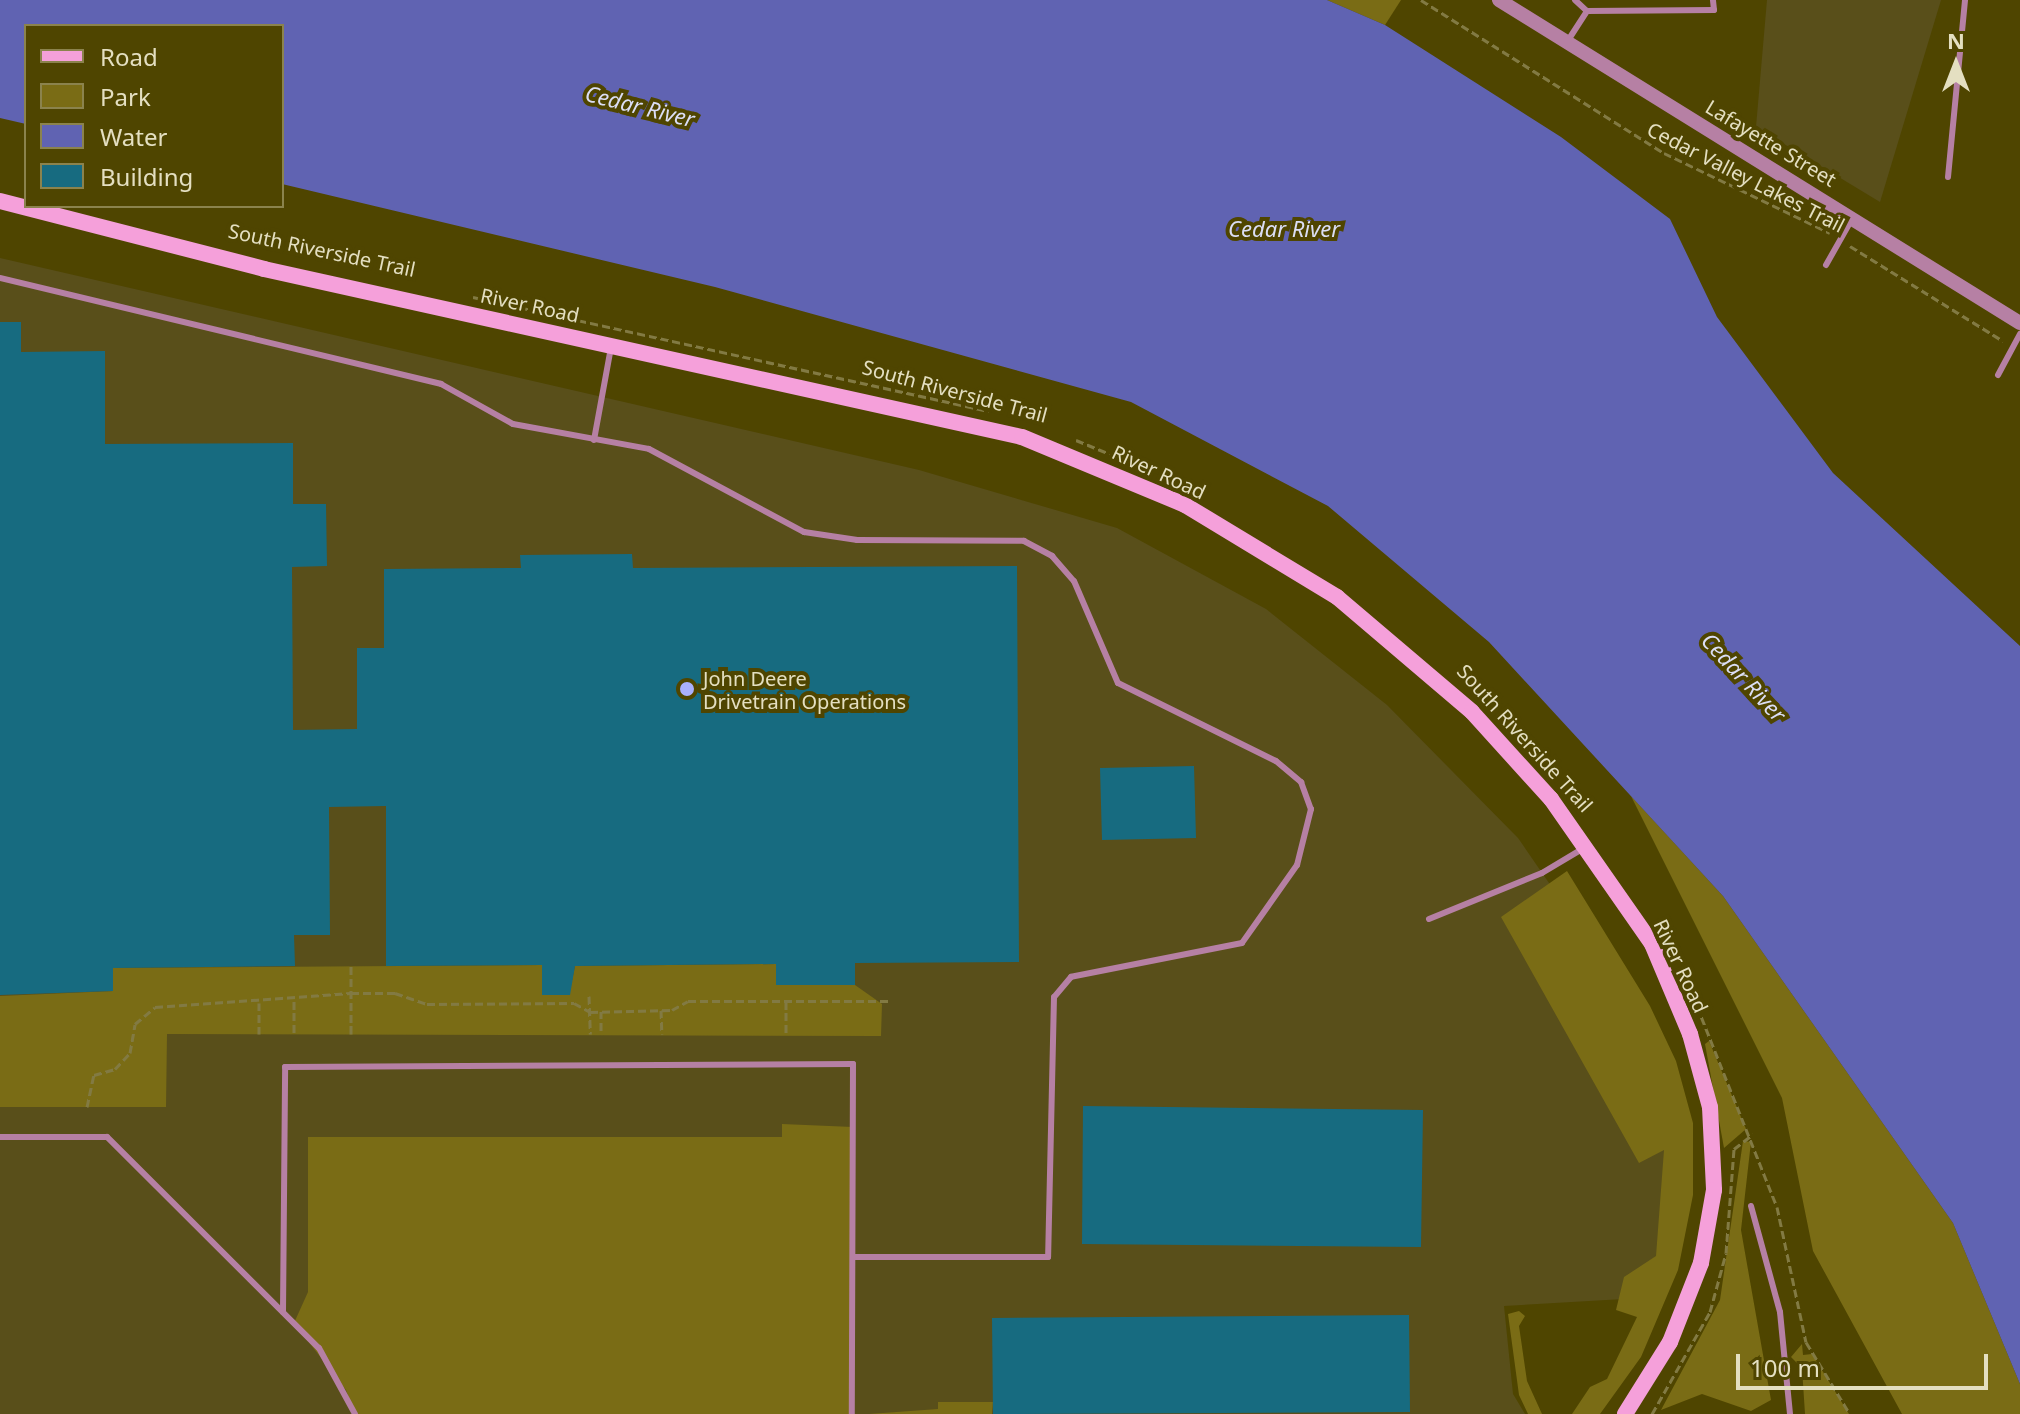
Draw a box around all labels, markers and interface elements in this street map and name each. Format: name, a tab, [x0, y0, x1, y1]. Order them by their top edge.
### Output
legend	[24, 24, 284, 208]
north arrow	[1916, 24, 1996, 104]
text: N	[1947, 25, 1965, 55]
text: Road	[100, 40, 158, 73]
text: Park	[100, 80, 151, 113]
water label: Cedar River	[583, 80, 697, 132]
street label: Lafayette Street	[1701, 95, 1841, 191]
street label: Cedar Valley Lakes Trail	[1643, 117, 1849, 237]
text: Water	[100, 120, 167, 153]
text: Building	[100, 160, 193, 193]
water label: Cedar River	[1228, 216, 1340, 242]
street label: South Riverside Trail	[226, 218, 418, 282]
street label: River Road	[478, 283, 582, 327]
street label: South Riverside Trail	[860, 355, 1050, 427]
street label: River Road	[1108, 440, 1210, 504]
water label: Cedar River	[1696, 627, 1792, 727]
street label: South Riverside Trail	[1452, 659, 1598, 817]
place label: John Deere Drivetrain Operations	[703, 666, 906, 713]
marker: John Deere Drivetrain Operations	[678, 680, 696, 698]
street label: River Road	[1649, 915, 1713, 1017]
scale bar	[1740, 1338, 1992, 1388]
text: 100 m	[1750, 1351, 1820, 1384]

